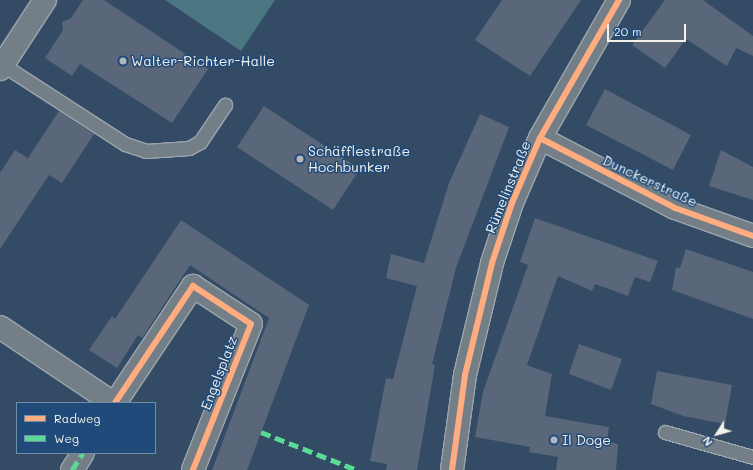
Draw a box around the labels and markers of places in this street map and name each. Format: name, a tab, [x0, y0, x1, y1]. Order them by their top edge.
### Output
place label: Walter-Richter-Halle	[131, 53, 275, 69]
marker: Walter-Richter-Halle	[118, 56, 128, 66]
place label: Schäfflestraße Hochbunker	[308, 143, 410, 176]
marker: Schäfflestraße Hochbunker	[295, 154, 305, 164]
place label: Il Doge	[562, 432, 611, 448]
marker: Il Doge	[549, 435, 559, 445]

